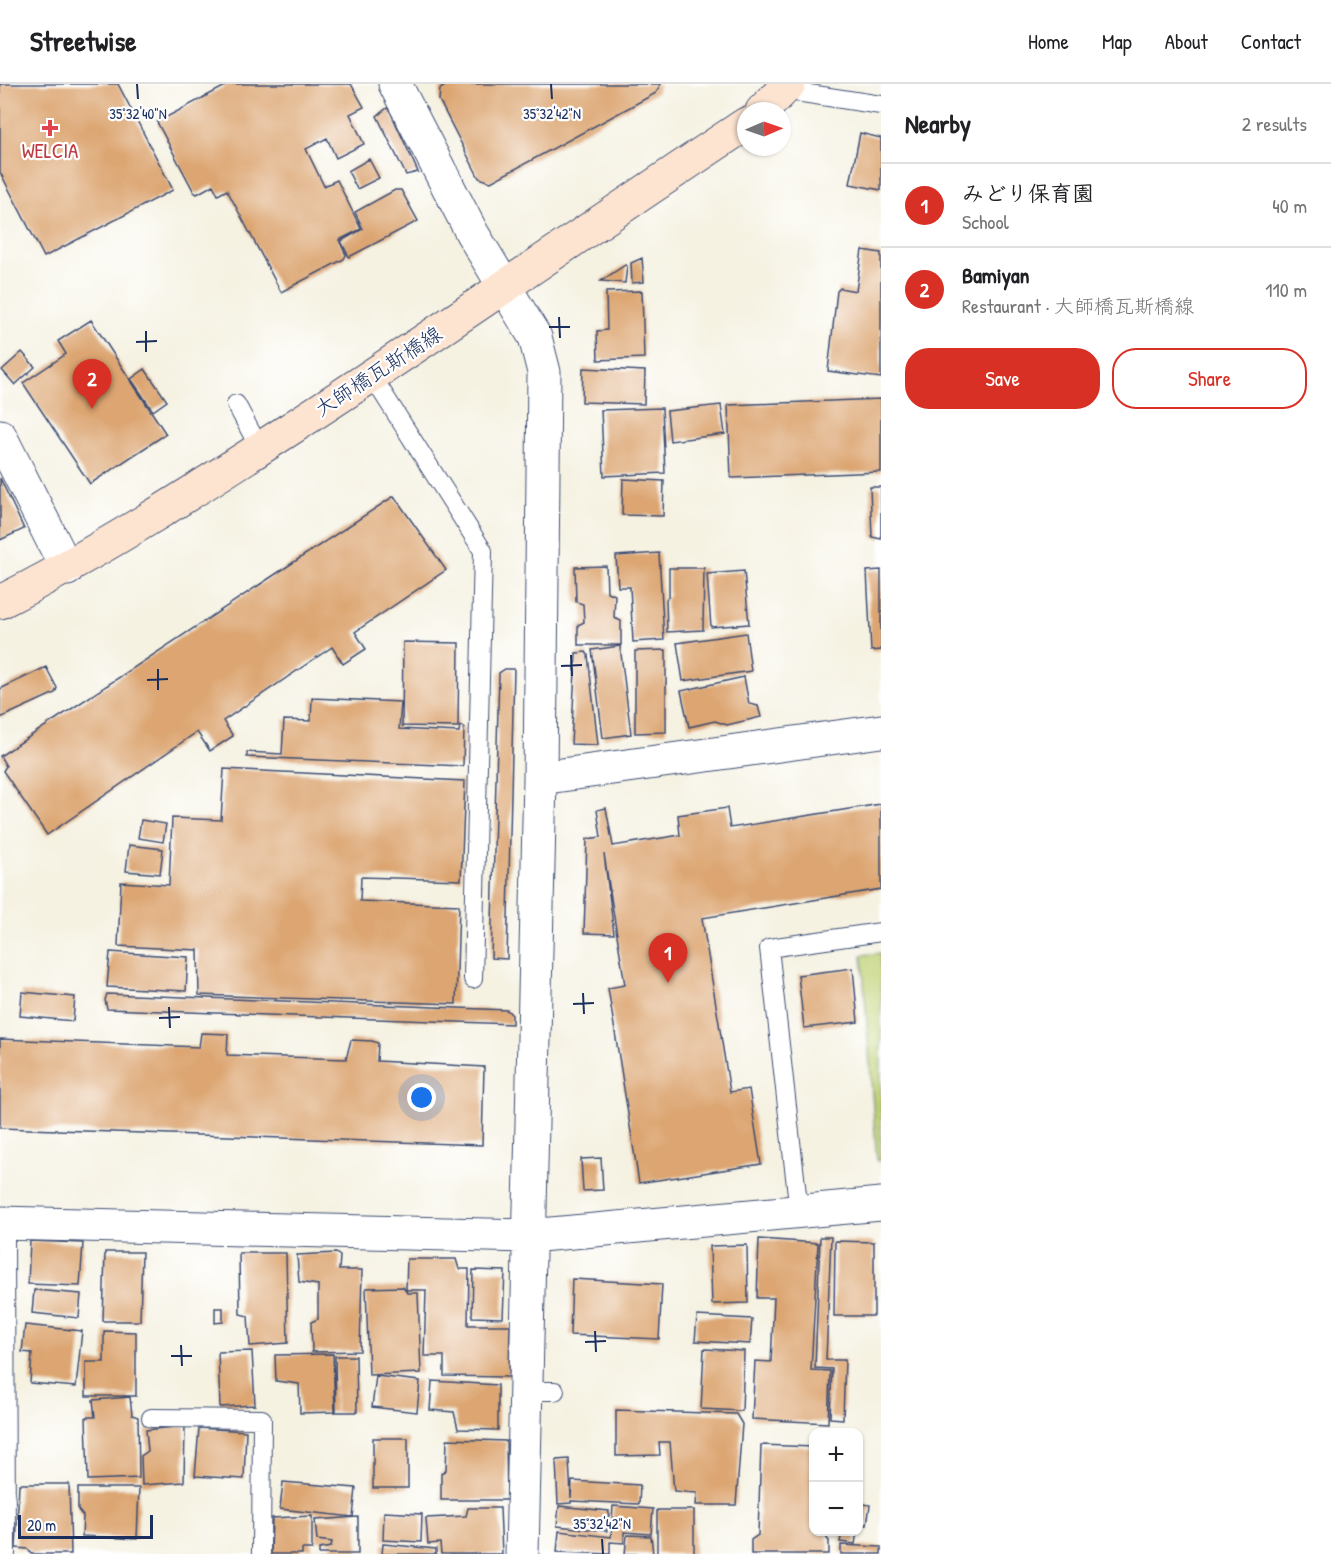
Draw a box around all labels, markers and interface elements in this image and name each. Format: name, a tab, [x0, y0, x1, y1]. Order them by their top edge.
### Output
text: Streetwise	[30, 22, 136, 60]
text: Home	[1028, 27, 1069, 56]
text: Map	[1102, 27, 1132, 56]
text: About	[1165, 27, 1208, 56]
text: Contact	[1241, 27, 1301, 56]
north arrow	[737, 102, 791, 156]
text: 35°32'40"N	[109, 103, 167, 124]
text: 35°32'42"N	[523, 103, 581, 124]
text: Nearby	[905, 106, 971, 141]
text: 2 results	[1242, 110, 1307, 137]
marker: WELCIA	[43, 121, 57, 135]
place label: WELCIA	[22, 136, 78, 165]
text: みどり保育園	[962, 178, 1094, 208]
text: 1	[921, 192, 928, 219]
text: 40 m	[1272, 192, 1307, 219]
text: School	[962, 208, 1009, 235]
text: Bamiyan	[962, 260, 1030, 290]
text: 2	[920, 276, 929, 303]
text: 110 m	[1265, 276, 1307, 303]
text: Restaurant · 大師橋瓦斯橋線	[962, 292, 1194, 319]
street label: 大師橋瓦斯橋線	[308, 319, 448, 423]
button: Save	[905, 348, 1100, 409]
button: Share	[1112, 348, 1307, 409]
pin: 2	[72, 360, 112, 409]
pin: 1	[648, 934, 688, 983]
your location	[407, 1083, 436, 1112]
map controls	[809, 1428, 863, 1536]
button: +	[809, 1428, 863, 1482]
button: −	[809, 1482, 863, 1536]
scale bar	[18, 1512, 153, 1540]
text: 35°32'42"N	[573, 1513, 631, 1534]
text: 20 m	[27, 1514, 56, 1536]

